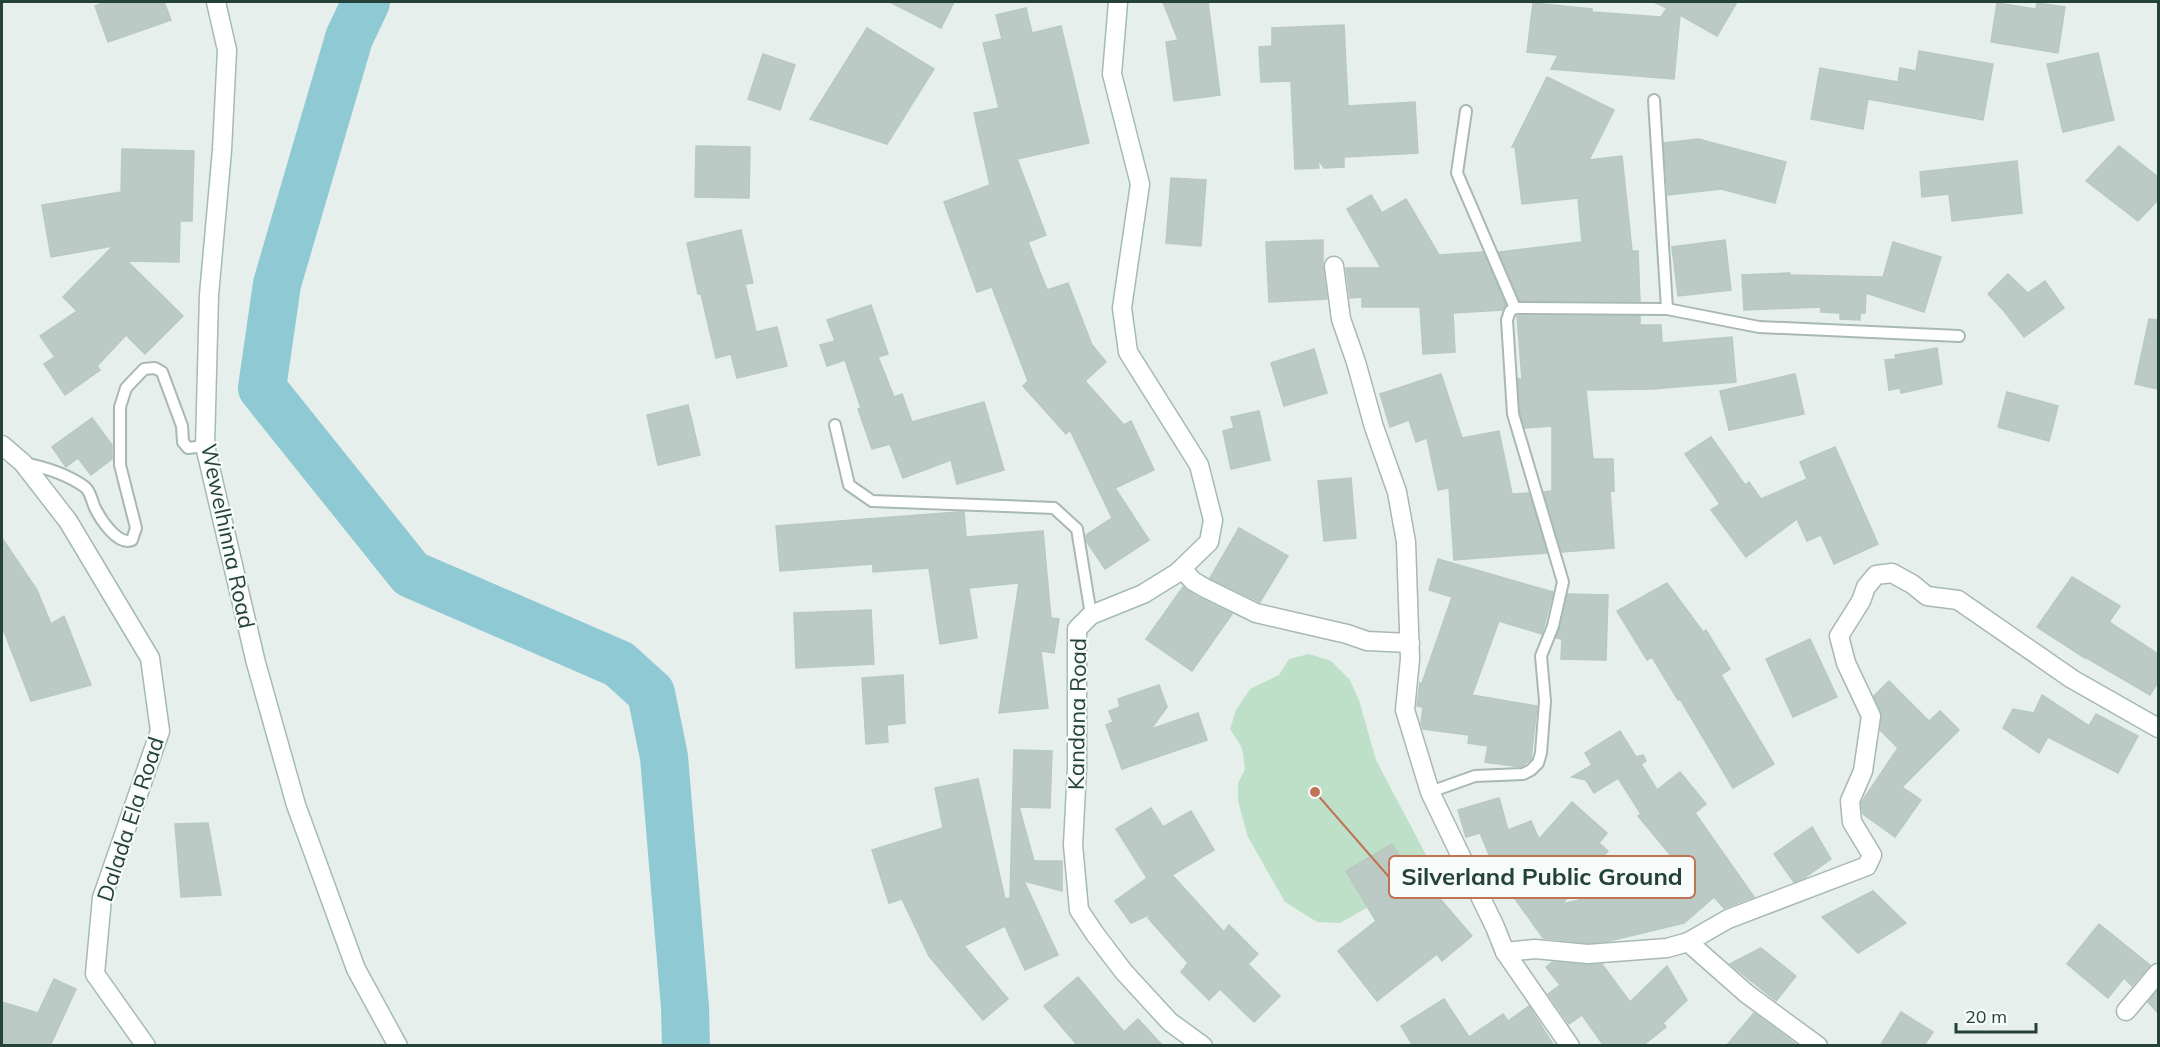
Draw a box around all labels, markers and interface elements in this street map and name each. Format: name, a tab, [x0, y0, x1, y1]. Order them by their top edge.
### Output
street label: Wewelhinna Road	[195, 441, 261, 631]
street label: Kandana Road	[1062, 638, 1092, 790]
street label: Dalada Ela Road	[90, 733, 170, 905]
callout: Silverland Public Ground	[1389, 856, 1695, 898]
text: Silverland Public Ground	[1401, 861, 1683, 891]
scale bar	[1956, 996, 2036, 1034]
text: 20 m	[1965, 1005, 2007, 1028]

